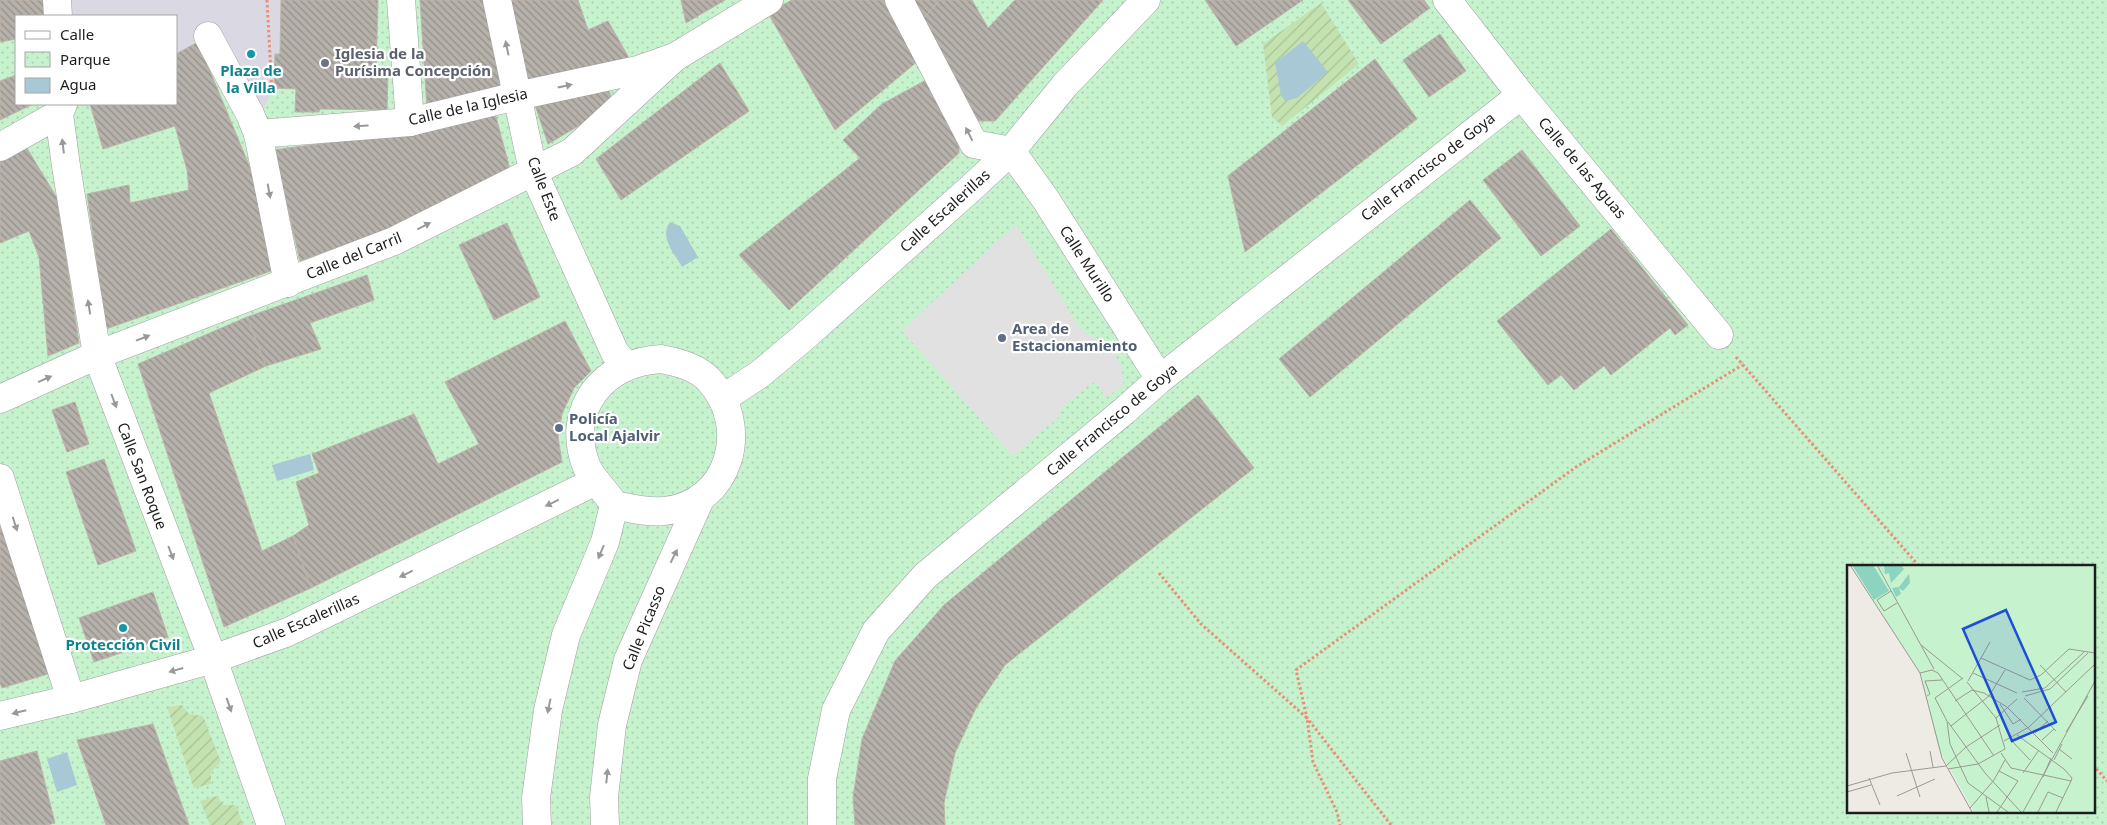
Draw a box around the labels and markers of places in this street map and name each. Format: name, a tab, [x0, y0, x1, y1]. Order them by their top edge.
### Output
place label: Iglesia de la Purísima Concepción	[335, 43, 491, 80]
marker: Plaza de la Villa	[245, 48, 257, 60]
marker: Iglesia de la Purísima Concepción	[319, 57, 331, 69]
place label: Plaza de la Villa	[220, 60, 282, 97]
place label: Area de Estacionamiento	[1012, 318, 1137, 355]
marker: Area de Estacionamiento	[996, 332, 1008, 344]
place label: Policía Local Ajalvir	[569, 408, 660, 445]
marker: Policía Local Ajalvir	[553, 422, 565, 434]
marker: Protección Civil	[117, 622, 129, 634]
place label: Protección Civil	[65, 634, 181, 654]

